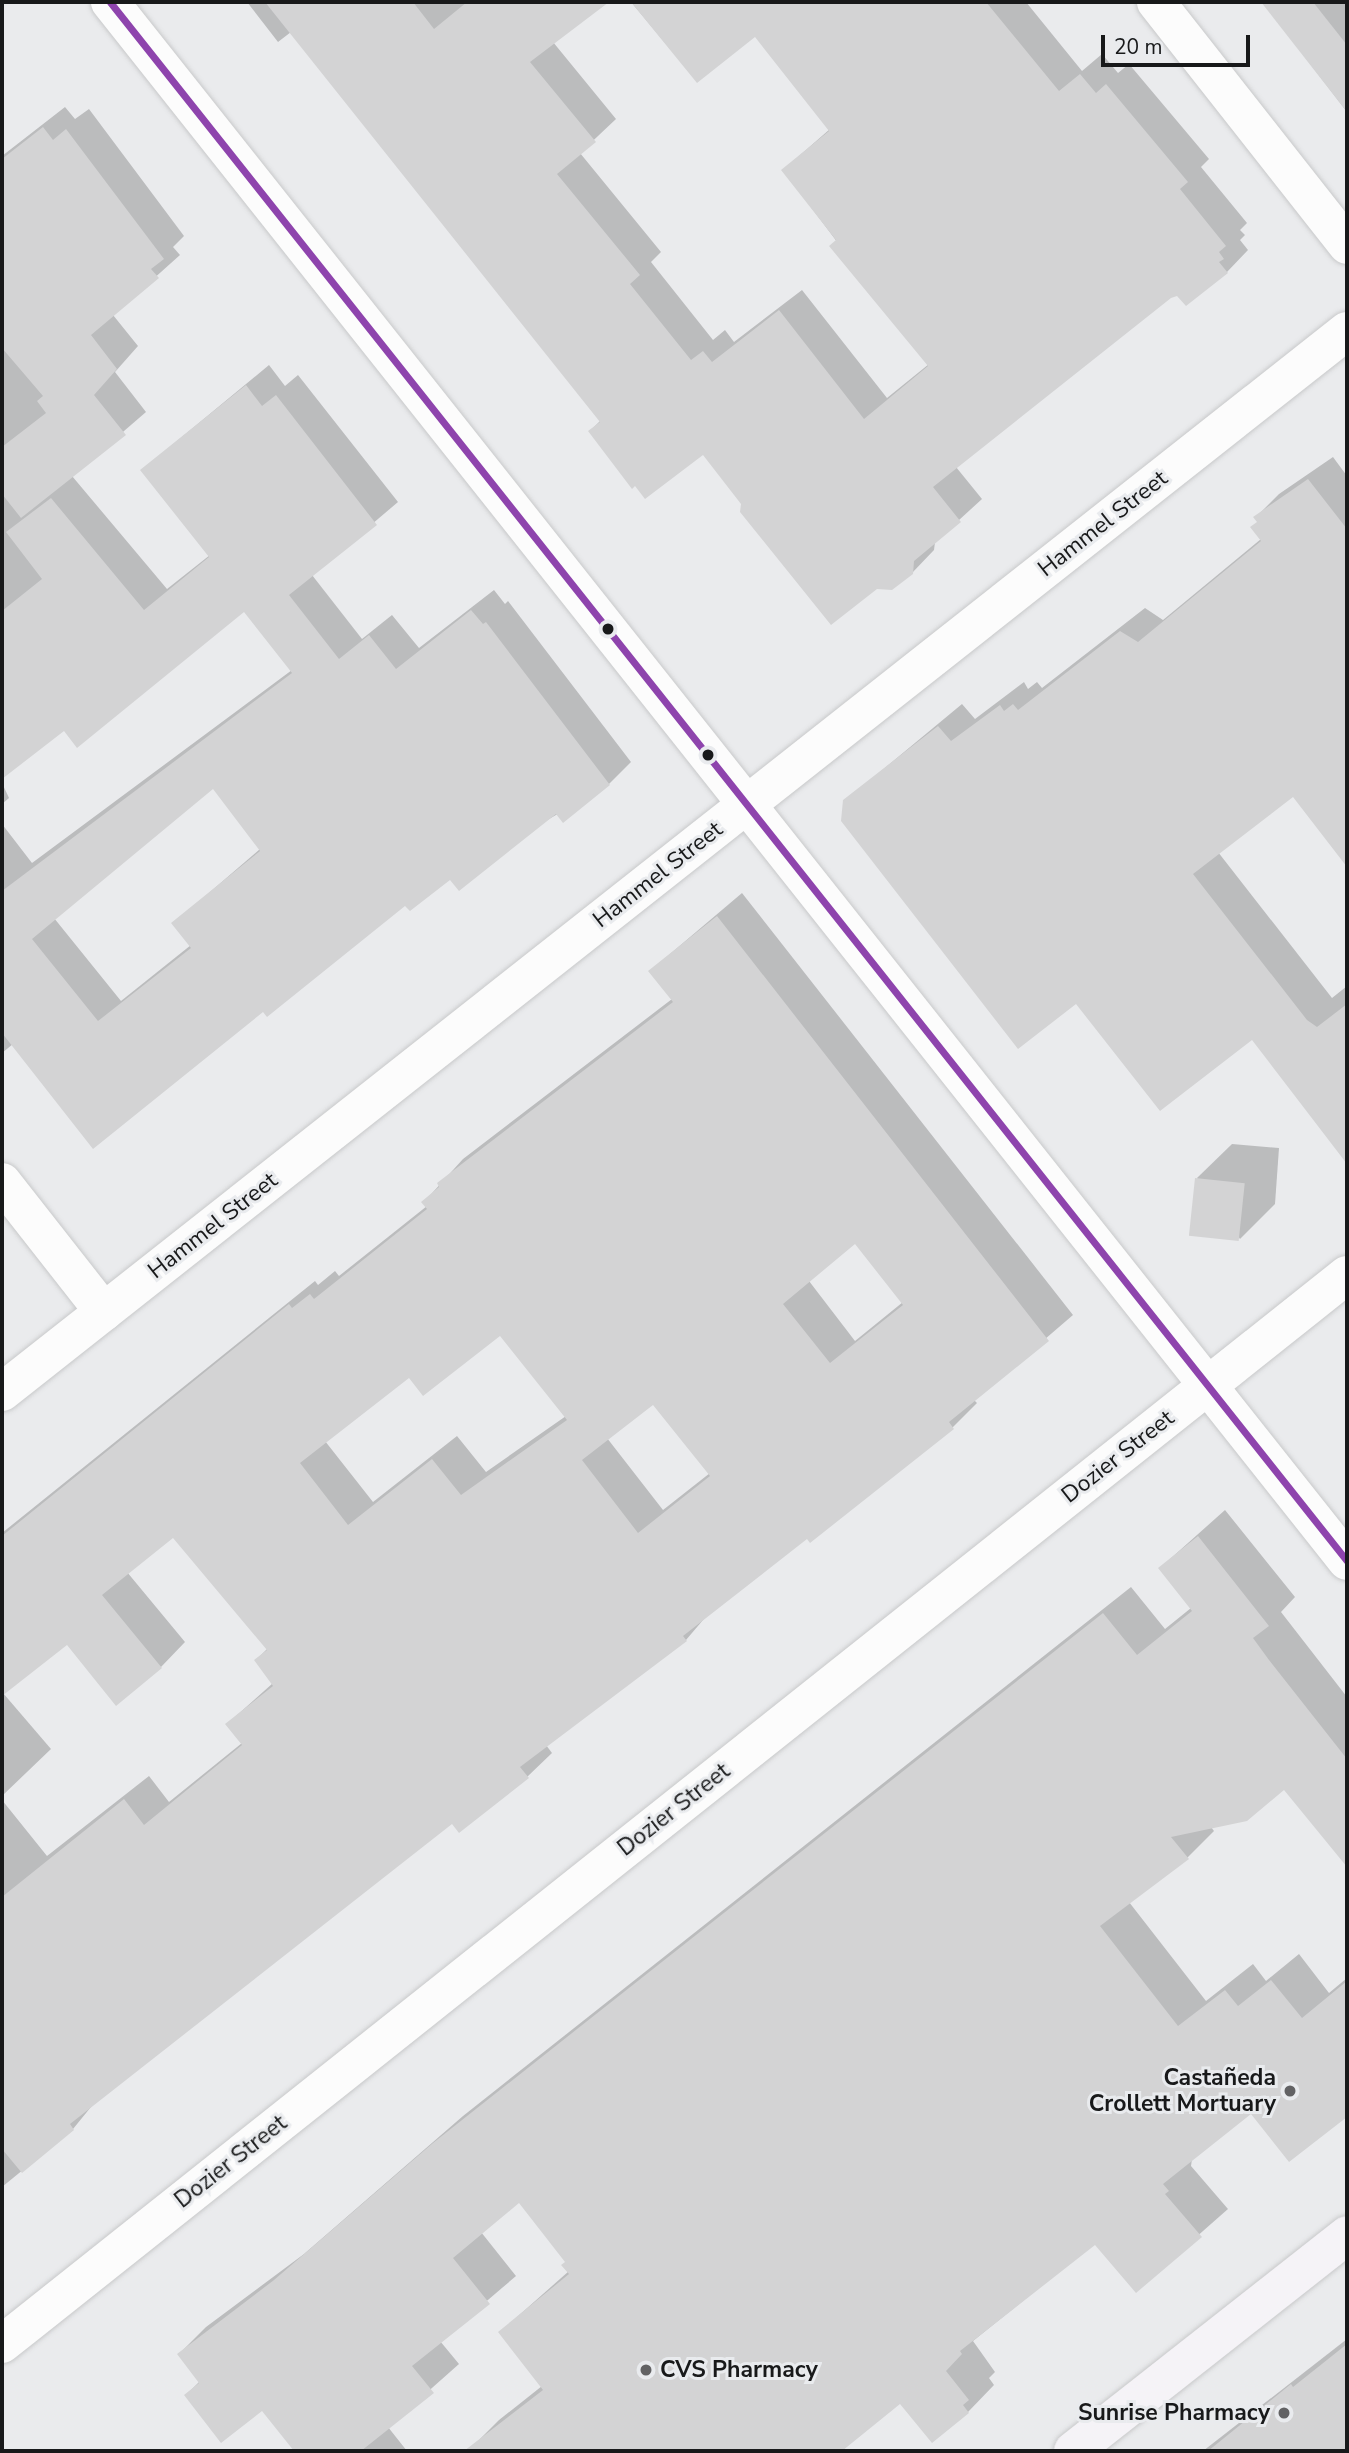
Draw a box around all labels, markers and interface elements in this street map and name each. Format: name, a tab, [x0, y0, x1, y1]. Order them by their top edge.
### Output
scale bar	[1104, 21, 1253, 65]
text: 20 m	[1114, 33, 1163, 61]
street label: Hammel Street	[1033, 465, 1173, 583]
unlabelled marker	[601, 622, 615, 636]
unlabelled marker	[701, 748, 715, 762]
street label: Hammel Street	[588, 816, 728, 934]
street label: Hammel Street	[143, 1167, 283, 1285]
street label: Dozier Street	[1056, 1405, 1180, 1509]
street label: Dozier Street	[612, 1758, 736, 1862]
place label: Castañeda Crollett Mortuary	[1089, 2064, 1276, 2118]
marker: Castañeda Crollett Mortuary	[1282, 2083, 1298, 2099]
street label: Dozier Street	[169, 2110, 293, 2214]
place label: CVS Pharmacy	[660, 2356, 818, 2384]
marker: CVS Pharmacy	[638, 2362, 654, 2378]
place label: Sunrise Pharmacy	[1078, 2399, 1270, 2427]
marker: Sunrise Pharmacy	[1276, 2405, 1292, 2421]

